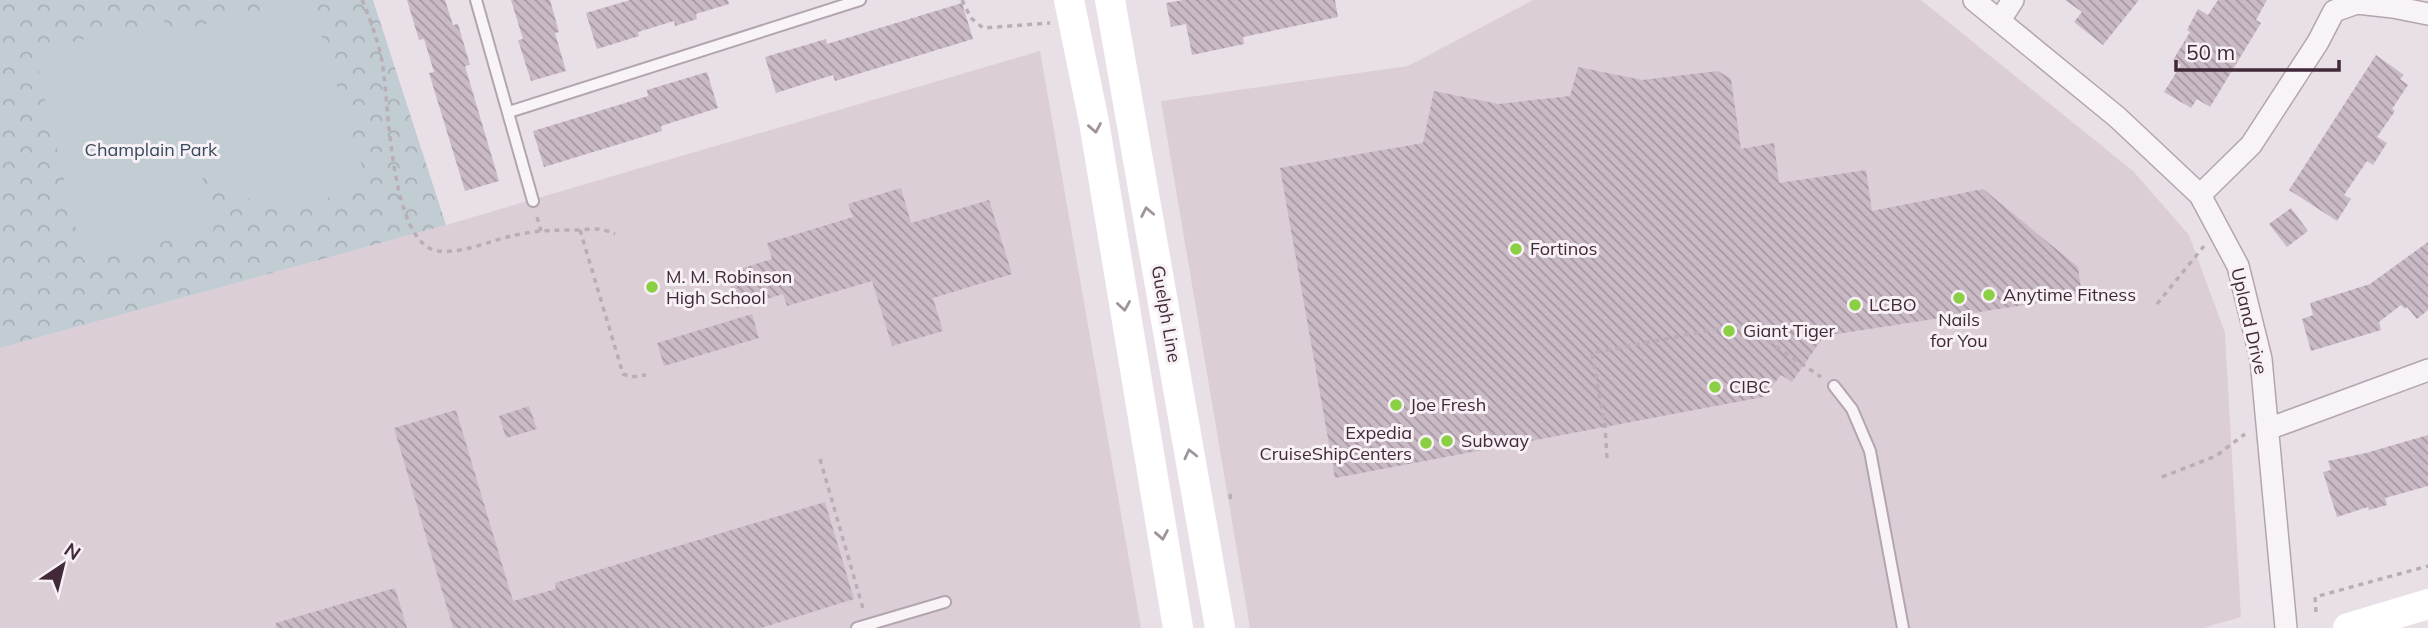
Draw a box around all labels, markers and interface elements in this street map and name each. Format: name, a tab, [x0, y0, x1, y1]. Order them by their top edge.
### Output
scale bar	[2176, 28, 2339, 72]
text: 50 m	[2186, 39, 2235, 65]
one-way arrow	[1086, 122, 1101, 134]
park label: Champlain Park	[85, 138, 218, 161]
one-way arrow	[1141, 206, 1156, 218]
place label: Fortinos	[1530, 237, 1597, 260]
marker: Fortinos	[1508, 241, 1524, 257]
street label: Guelph Line	[1147, 264, 1186, 364]
place label: M. M. Robinson High School	[666, 265, 792, 309]
street label: Upland Drive	[2226, 265, 2273, 376]
marker: M. M. Robinson High School	[644, 279, 660, 295]
place label: Anytime Fitness	[2003, 283, 2136, 306]
marker: Anytime Fitness	[1981, 287, 1997, 303]
marker: Nails for You	[1951, 290, 1967, 306]
place label: LCBO	[1869, 293, 1917, 316]
marker: LCBO	[1847, 297, 1863, 313]
one-way arrow	[1116, 300, 1131, 311]
place label: Nails for You	[1930, 308, 1988, 352]
place label: Giant Tiger	[1743, 319, 1836, 342]
marker: Giant Tiger	[1721, 323, 1737, 339]
place label: CIBC	[1729, 375, 1771, 398]
marker: CIBC	[1707, 379, 1723, 395]
place label: Joe Fresh	[1410, 393, 1486, 416]
marker: Joe Fresh	[1388, 397, 1404, 413]
place label: Expedia CruiseShipCenters	[1260, 421, 1412, 465]
place label: Subway	[1461, 429, 1529, 452]
marker: Subway	[1439, 433, 1455, 449]
marker: Expedia CruiseShipCenters	[1418, 435, 1434, 451]
one-way arrow	[1184, 448, 1198, 460]
one-way arrow	[1154, 529, 1169, 541]
north arrow	[28, 530, 98, 600]
text: N	[60, 537, 86, 565]

